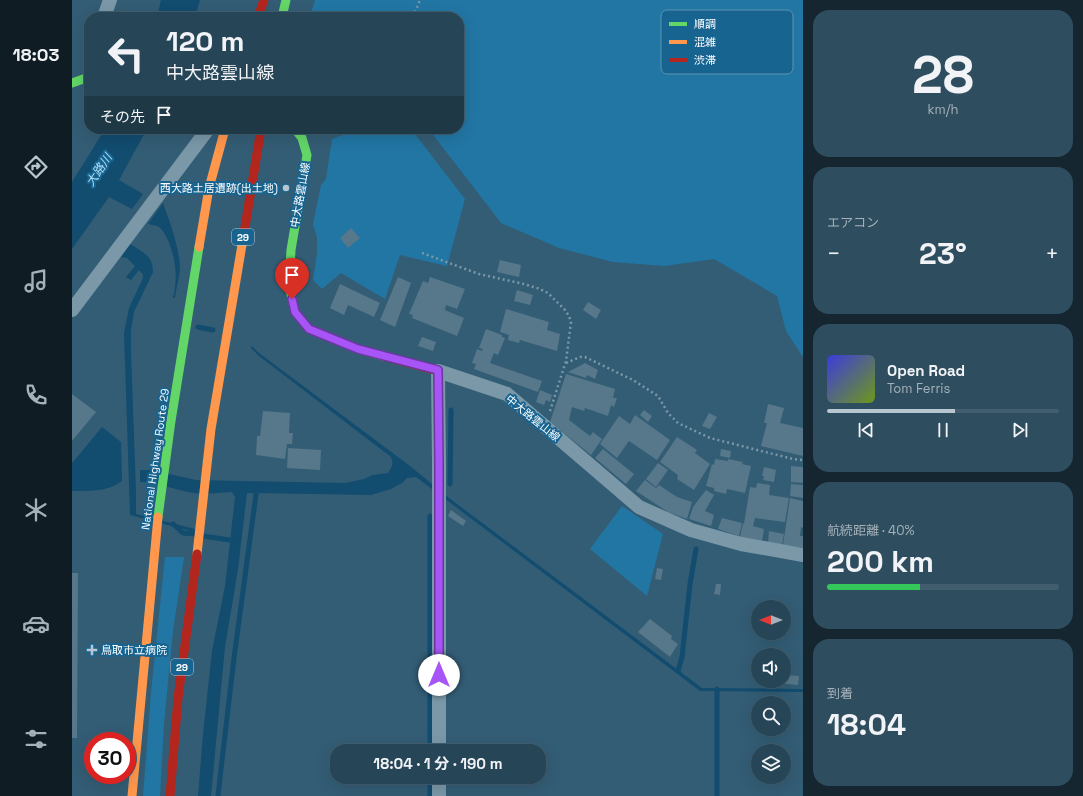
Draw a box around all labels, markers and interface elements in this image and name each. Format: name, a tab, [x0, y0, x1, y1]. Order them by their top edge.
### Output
legend	[661, 10, 793, 74]
text: 順調	[694, 17, 716, 31]
text: 120 m	[166, 23, 244, 59]
icon: left	[100, 28, 152, 80]
text: 混雑	[694, 35, 716, 49]
text: 28	[912, 42, 974, 108]
text: 18:03	[13, 43, 59, 66]
text: 渋滞	[694, 53, 716, 67]
text: 中大路雲山線	[166, 61, 274, 84]
text: km/h	[928, 101, 958, 118]
icon: arrive	[153, 104, 175, 126]
text: その先	[100, 107, 145, 126]
water label: 大路川	[82, 149, 117, 189]
icon: directions	[22, 153, 50, 181]
street label: 中大路雲山線	[287, 161, 313, 229]
place label: 西大路土居遺跡(出土地)	[160, 181, 278, 195]
marker: 西大路土居遺跡(出土地)	[281, 183, 291, 193]
text: エアコン	[827, 214, 879, 231]
road number: 29	[232, 229, 254, 245]
text: 23°	[919, 234, 967, 273]
text: −	[827, 239, 841, 267]
text: +	[1045, 239, 1059, 267]
pin	[275, 258, 309, 299]
icon: arrive	[281, 264, 303, 286]
icon: music	[22, 267, 50, 295]
text: Open Road	[887, 361, 965, 380]
text: Tom Ferris	[887, 380, 950, 397]
icon: phone	[22, 381, 50, 409]
street label: National Highway Route 29	[138, 387, 172, 531]
street label: 中大路雲山線	[503, 392, 563, 444]
icon: previous	[855, 419, 877, 441]
icon: pause	[932, 419, 954, 441]
icon: next	[1009, 419, 1031, 441]
icon: climate	[22, 496, 50, 524]
text: 航続距離 · 40%	[827, 522, 915, 539]
text: 200 km	[827, 542, 934, 581]
north arrow	[751, 600, 791, 640]
map controls	[751, 600, 791, 784]
icon: car	[22, 610, 50, 638]
place label: 鳥取市立病院	[101, 643, 167, 657]
marker: 鳥取市立病院	[86, 644, 98, 656]
button: sound	[751, 648, 791, 688]
position arrow	[418, 654, 460, 696]
road number: 29	[171, 659, 193, 675]
text: 到着	[827, 685, 853, 702]
button: search	[751, 696, 791, 736]
text: 18:04	[827, 705, 906, 744]
icon: filters	[22, 725, 50, 753]
speed limit sign: 30	[84, 732, 136, 784]
button: layers	[751, 744, 791, 784]
text: 18:04 · 1 分 · 190 m	[373, 754, 503, 773]

